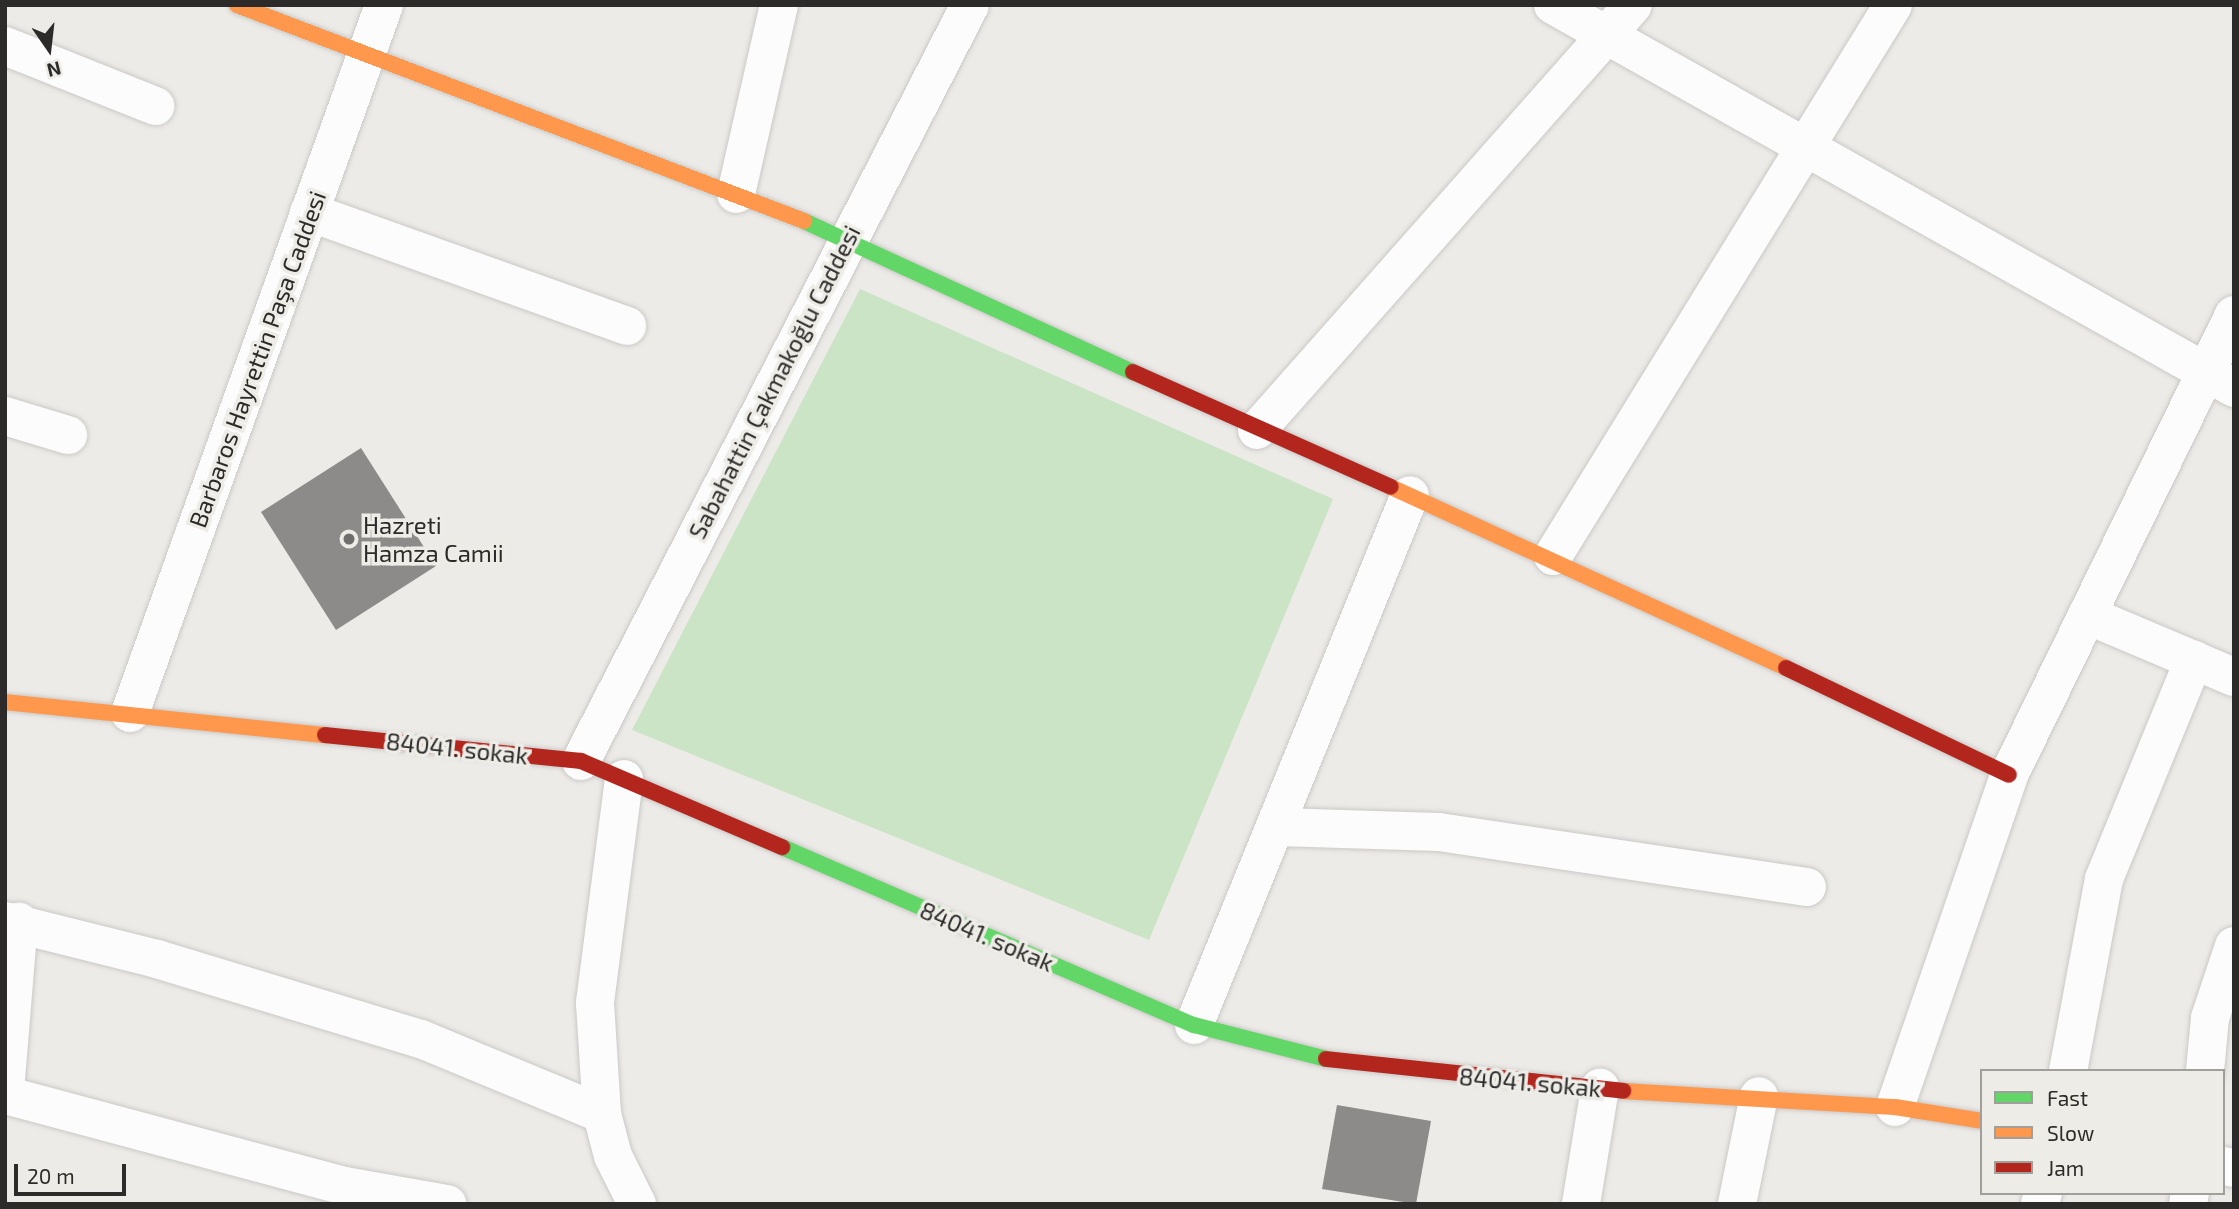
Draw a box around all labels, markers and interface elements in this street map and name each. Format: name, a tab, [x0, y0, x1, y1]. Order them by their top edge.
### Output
north arrow	[14, 14, 84, 84]
text: N	[45, 57, 64, 83]
street label: Barbaros Hayrettin Paşa Caddesi	[183, 187, 331, 531]
street label: Sabahattin Çakmakoğlu Caddesi	[682, 220, 866, 544]
place label: Hazreti Hamza Camii	[363, 511, 504, 567]
marker: Hazreti Hamza Camii	[341, 531, 357, 547]
street label: 84041. sokak	[385, 726, 529, 770]
street label: 84041. sokak	[916, 895, 1058, 977]
street label: 84041. sokak	[1458, 1061, 1602, 1103]
legend	[1980, 1069, 2225, 1195]
text: Fast	[2047, 1085, 2088, 1110]
text: Slow	[2047, 1120, 2094, 1145]
scale bar	[18, 1150, 130, 1194]
text: Jam	[2047, 1155, 2084, 1180]
text: 20 m	[27, 1163, 75, 1188]

